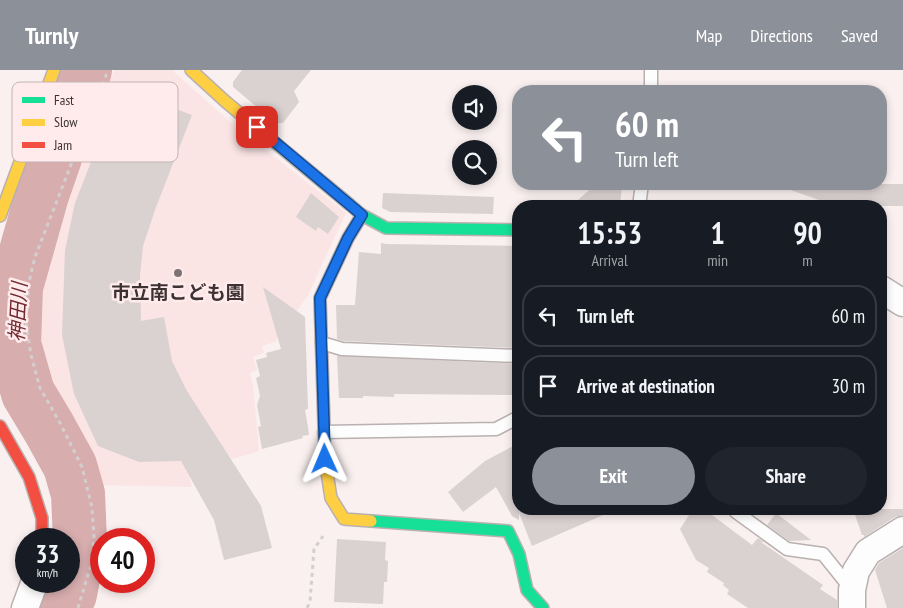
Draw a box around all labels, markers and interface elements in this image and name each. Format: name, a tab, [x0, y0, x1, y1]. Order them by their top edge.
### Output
text: Turnly	[25, 20, 78, 51]
text: Map	[696, 24, 722, 47]
text: Directions	[750, 24, 813, 47]
text: Saved	[841, 24, 878, 47]
legend	[12, 82, 178, 162]
map controls	[452, 85, 497, 185]
button: sound	[452, 85, 497, 130]
text: Fast	[54, 91, 74, 109]
text: 60 m	[615, 101, 679, 147]
icon: left	[532, 105, 597, 170]
pin	[236, 106, 278, 148]
text: Slow	[54, 113, 78, 131]
icon: arrive	[243, 113, 271, 141]
text: Jam	[53, 136, 72, 154]
button: search	[452, 140, 497, 185]
text: Turn left	[615, 145, 679, 173]
text: 15:53	[577, 213, 642, 252]
text: 1	[710, 213, 725, 252]
text: 90	[793, 213, 822, 252]
text: Arrival	[591, 250, 628, 270]
text: min	[707, 250, 728, 270]
text: m	[802, 250, 813, 270]
marker: 市立南こども園	[172, 267, 184, 279]
water label: 神田川	[3, 279, 33, 343]
place label: 市立南こども園	[111, 280, 245, 304]
icon: left	[534, 302, 562, 330]
text: Turn left	[577, 304, 634, 328]
text: 60 m	[832, 304, 865, 328]
icon: arrive	[534, 372, 562, 400]
text: Arrive at destination	[577, 374, 715, 398]
text: 30 m	[832, 374, 865, 398]
position arrow	[298, 432, 350, 484]
button: Exit	[532, 447, 695, 505]
button: Share	[705, 447, 867, 505]
speed limit sign: 40	[90, 528, 155, 593]
text: 33	[36, 538, 59, 570]
text: km/h	[37, 565, 58, 580]

